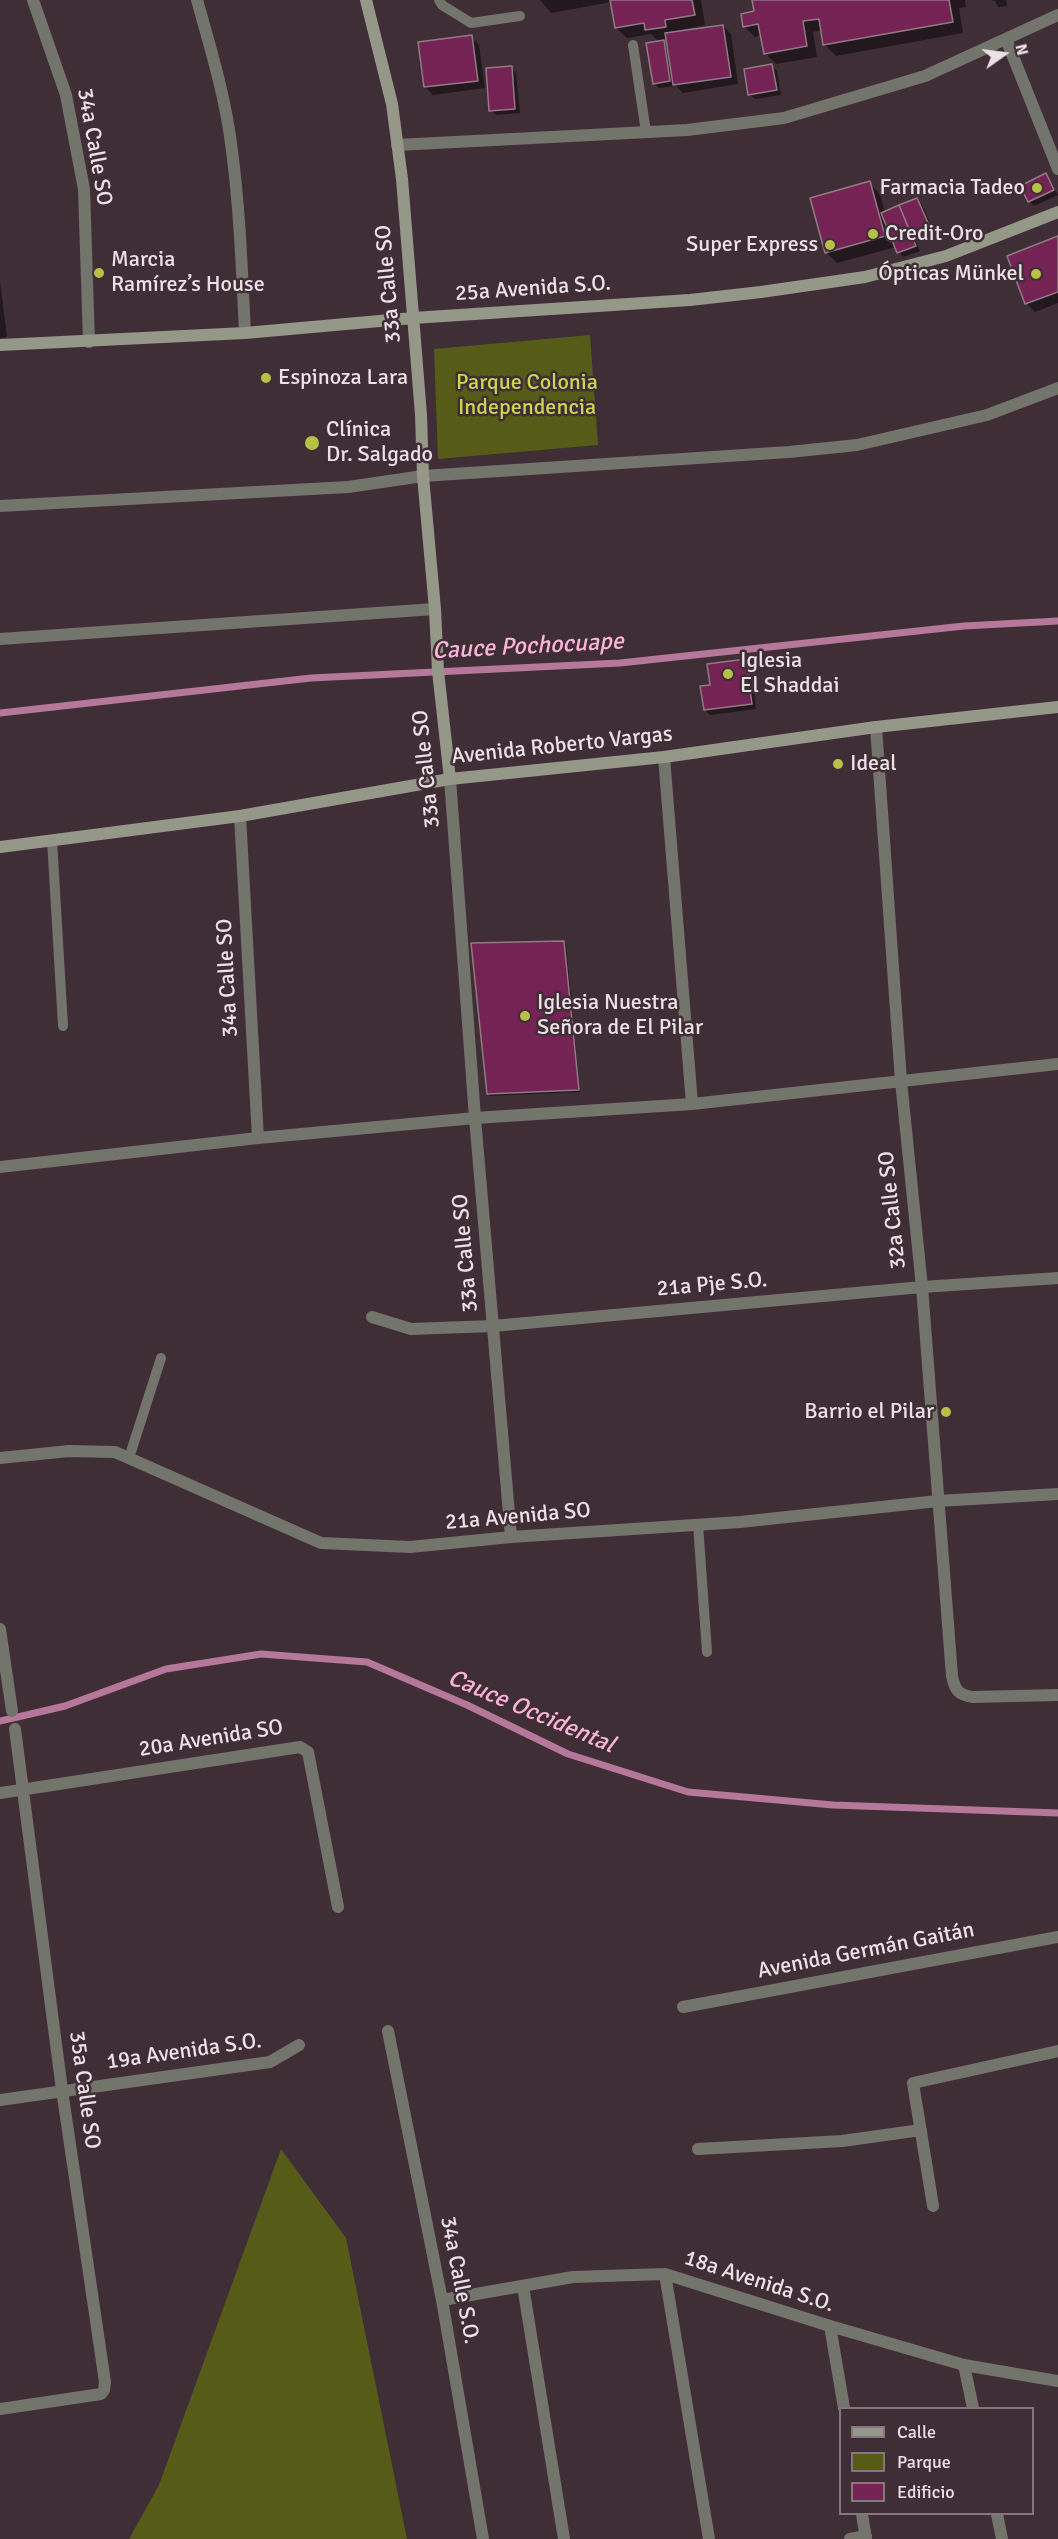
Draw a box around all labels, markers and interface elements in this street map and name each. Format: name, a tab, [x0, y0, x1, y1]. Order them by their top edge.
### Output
north arrow	[974, 24, 1034, 84]
text: N	[1010, 42, 1033, 57]
street label: 34a Calle SO	[71, 86, 117, 208]
place label: Farmacia Tadeo	[879, 175, 1025, 201]
marker: Farmacia Tadeo	[1030, 181, 1044, 195]
place label: Credit-Oro	[885, 221, 983, 247]
street label: 33a Calle SO	[371, 224, 407, 344]
marker: Credit-Oro	[866, 227, 880, 241]
place label: Super Express	[686, 232, 818, 258]
marker: Super Express	[823, 238, 837, 252]
place label: Marcia Ramírez’s House	[111, 247, 265, 298]
place label: Ópticas Münkel	[878, 261, 1024, 287]
marker: Marcia Ramírez’s House	[92, 266, 106, 280]
marker: Ópticas Münkel	[1029, 267, 1043, 281]
street label: 25a Avenida S.O.	[454, 270, 612, 308]
place label: Espinoza Lara	[278, 365, 408, 391]
park label: Parque Colonia Independencia	[456, 370, 598, 422]
marker: Espinoza Lara	[259, 371, 273, 385]
place label: Clínica Dr. Salgado	[326, 417, 433, 469]
marker: Clínica Dr. Salgado	[303, 434, 321, 452]
water label: Cauce Pochocuape	[432, 628, 624, 666]
place label: Iglesia El Shaddai	[740, 648, 839, 700]
marker: Iglesia El Shaddai	[721, 667, 735, 681]
street label: 33a Calle SO	[408, 708, 446, 830]
street label: Avenida Roberto Vargas	[450, 721, 674, 771]
place label: Ideal	[850, 751, 897, 777]
marker: Ideal	[831, 757, 845, 771]
street label: 34a Calle SO	[212, 918, 244, 1038]
place label: Iglesia Nuestra Señora de El Pilar	[537, 990, 703, 1042]
marker: Iglesia Nuestra Señora de El Pilar	[518, 1009, 532, 1023]
street label: 32a Calle SO	[874, 1149, 912, 1271]
street label: 33a Calle SO	[448, 1193, 484, 1313]
street label: 21a Pje S.O.	[655, 1267, 769, 1303]
place label: Barrio el Pilar	[804, 1399, 934, 1425]
marker: Barrio el Pilar	[939, 1405, 953, 1419]
street label: 21a Avenida SO	[444, 1497, 592, 1537]
water label: Cauce Occidental	[443, 1664, 619, 1760]
street label: 20a Avenida SO	[137, 1715, 285, 1763]
street label: Avenida Germán Gaitán	[755, 1917, 977, 1985]
street label: 19a Avenida S.O.	[105, 2028, 263, 2076]
street label: 35a Calle SO	[63, 2029, 105, 2151]
street label: 34a Calle S.O.	[434, 2214, 484, 2346]
street label: 18a Avenida S.O.	[681, 2245, 837, 2319]
legend	[839, 2407, 1034, 2515]
text: Calle	[897, 2421, 936, 2443]
text: Parque	[897, 2451, 951, 2473]
text: Edificio	[897, 2481, 955, 2503]

